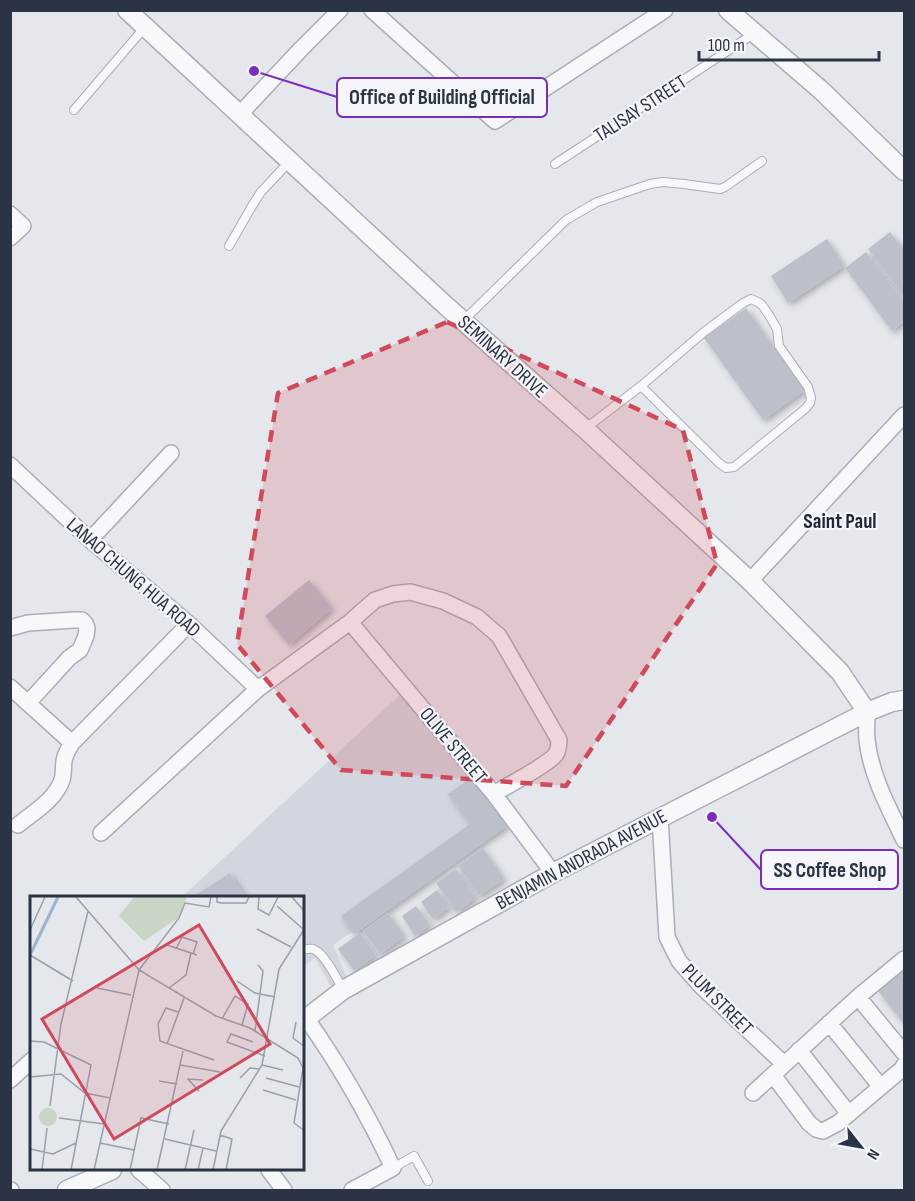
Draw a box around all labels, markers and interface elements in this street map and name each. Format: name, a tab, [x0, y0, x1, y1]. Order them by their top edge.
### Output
scale bar	[699, 24, 879, 62]
text: 100 m	[708, 35, 745, 56]
street label: TALISAY STREET	[590, 70, 691, 148]
callout: Office of Building Official	[337, 78, 547, 117]
text: Office of Building Official	[349, 85, 535, 110]
street label: SEMINARY DRIVE	[453, 310, 552, 403]
district label: Saint Paul	[803, 509, 877, 534]
street label: LANAO CHUNG HUA ROAD	[61, 513, 205, 643]
street label: OLIVE STREET	[414, 703, 492, 789]
street label: BENJAMIN ANDRADA AVENUE	[492, 805, 671, 915]
callout: SS Coffee Shop	[761, 850, 898, 889]
text: SS Coffee Shop	[774, 858, 886, 883]
inset map	[30, 896, 304, 1171]
street label: PLUM STREET	[677, 959, 758, 1040]
north arrow	[831, 1117, 891, 1177]
text: N	[862, 1145, 883, 1163]

